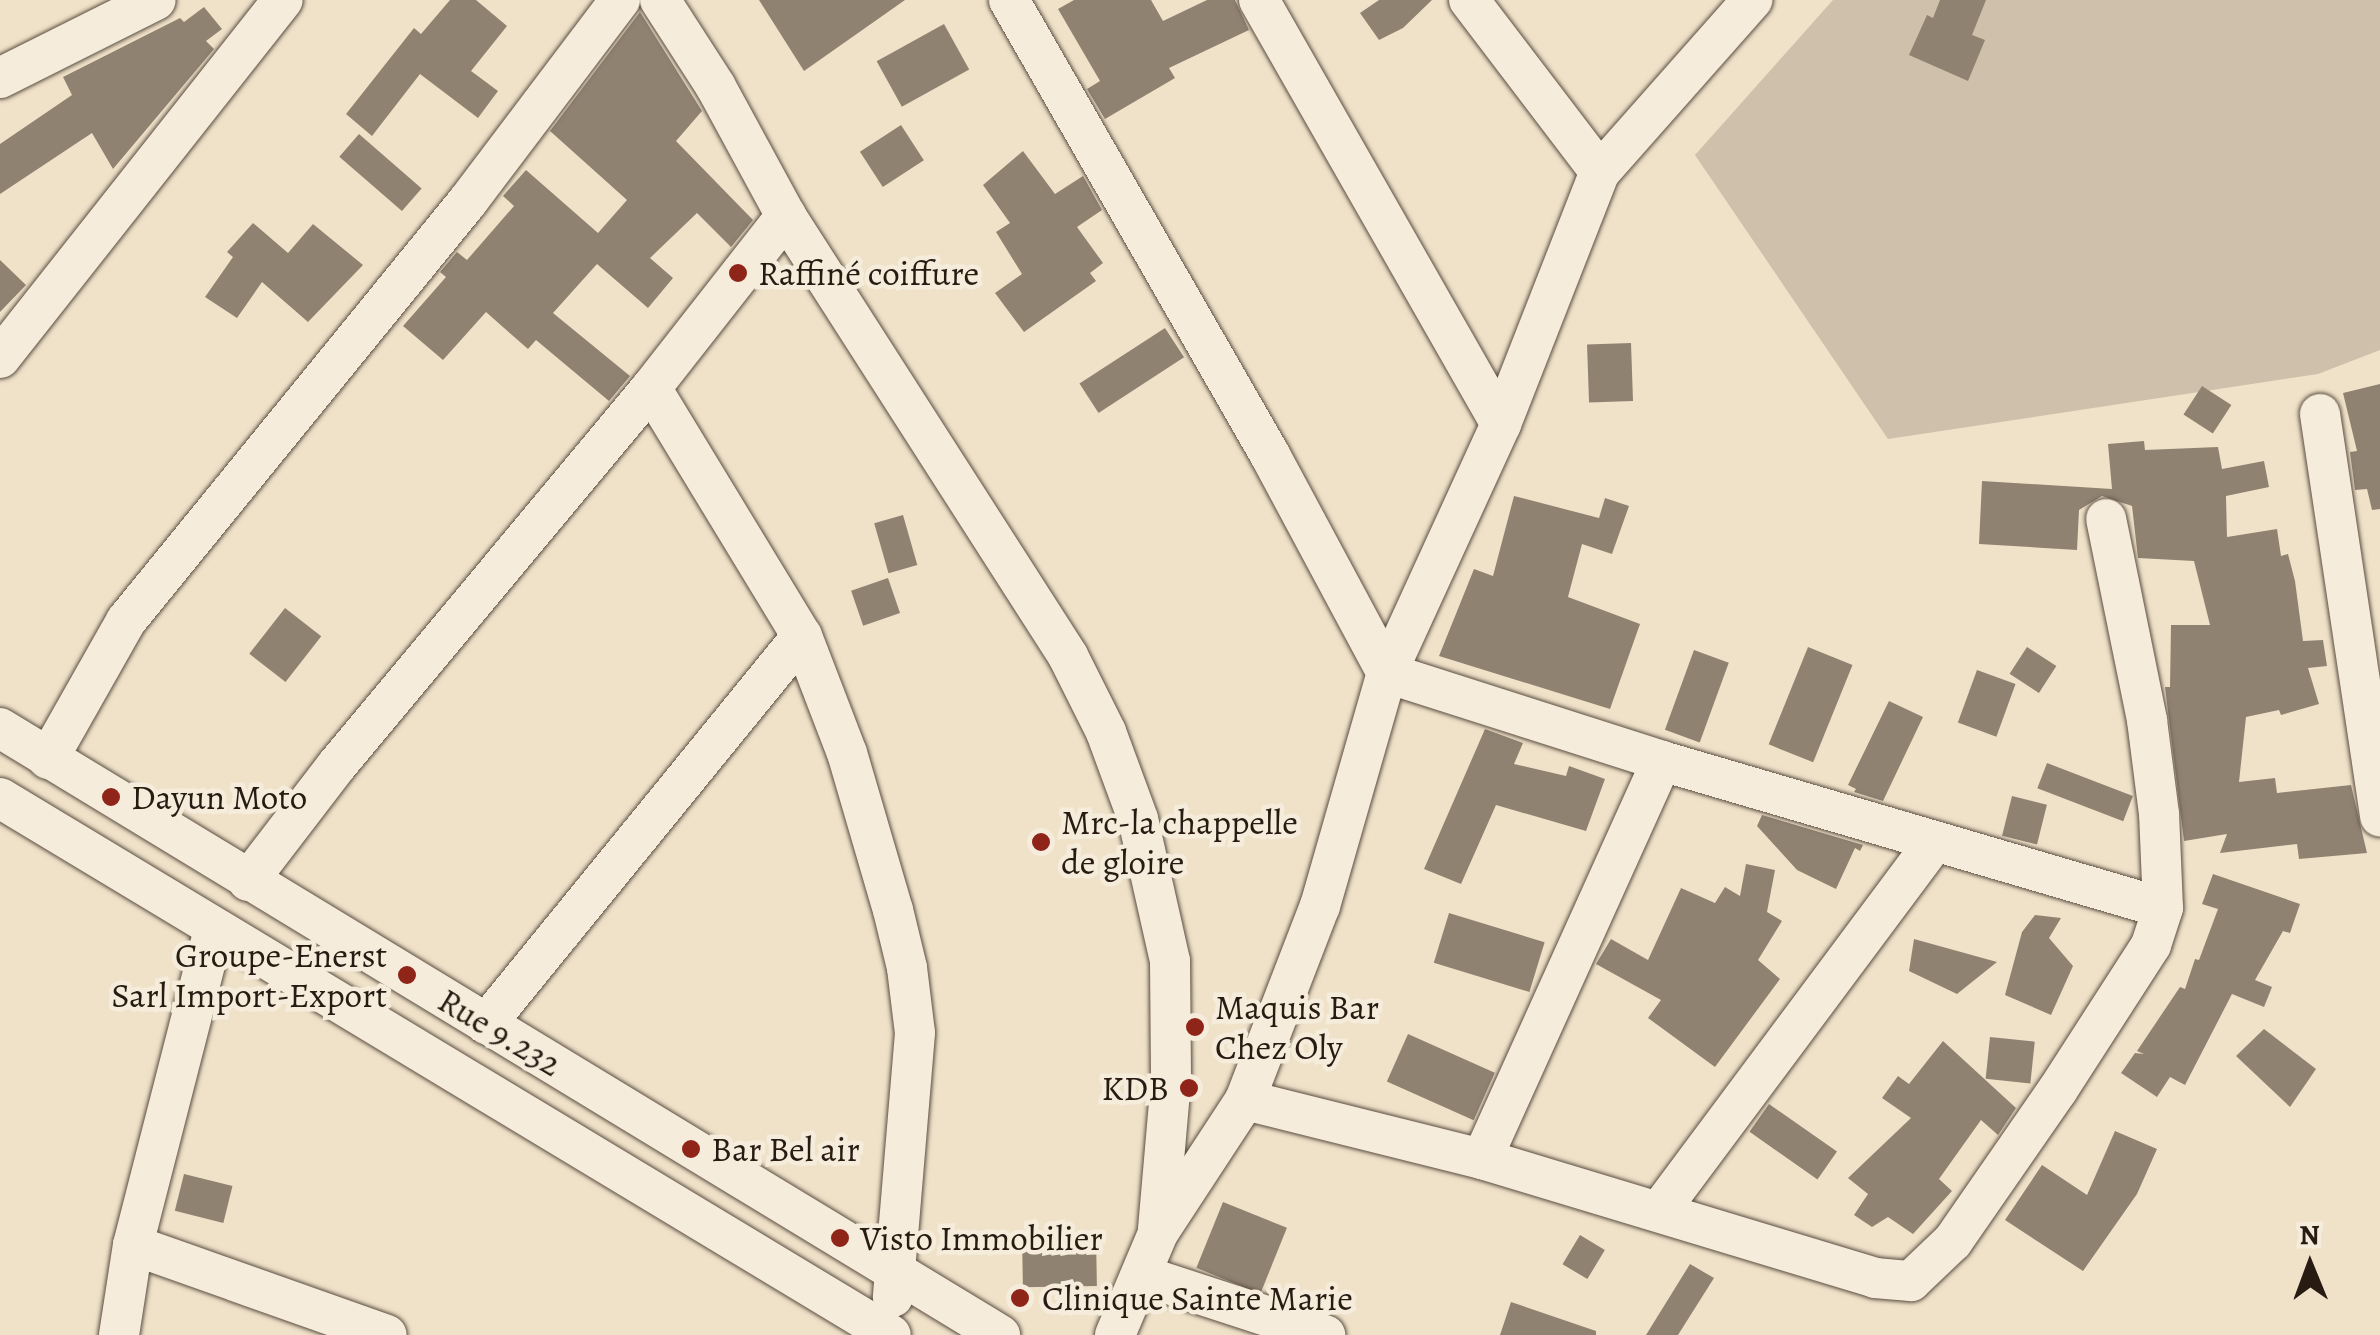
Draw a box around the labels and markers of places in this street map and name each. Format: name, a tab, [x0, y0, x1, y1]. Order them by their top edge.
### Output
place label: Raffiné coiffure	[758, 252, 979, 294]
marker: Raffiné coiffure	[727, 262, 749, 284]
place label: Dayun Moto	[131, 776, 307, 818]
marker: Dayun Moto	[100, 786, 122, 808]
place label: Mrc-la chappelle de gloire	[1061, 801, 1298, 883]
marker: Mrc-la chappelle de gloire	[1030, 831, 1052, 853]
place label: Groupe-Enerst Sarl Import-Export	[111, 934, 387, 1016]
marker: Groupe-Enerst Sarl Import-Export	[396, 964, 418, 986]
place label: Maquis Bar Chez Oly	[1215, 986, 1379, 1068]
marker: Maquis Bar Chez Oly	[1184, 1016, 1206, 1038]
place label: KDB	[1102, 1067, 1169, 1109]
marker: KDB	[1178, 1077, 1200, 1099]
place label: Bar Bel air	[711, 1128, 860, 1170]
marker: Bar Bel air	[680, 1138, 702, 1160]
place label: Visto Immobilier	[860, 1217, 1103, 1259]
marker: Visto Immobilier	[829, 1227, 851, 1249]
place label: Clinique Sainte Marie	[1042, 1277, 1353, 1319]
marker: Clinique Sainte Marie	[1007, 1285, 1033, 1311]

